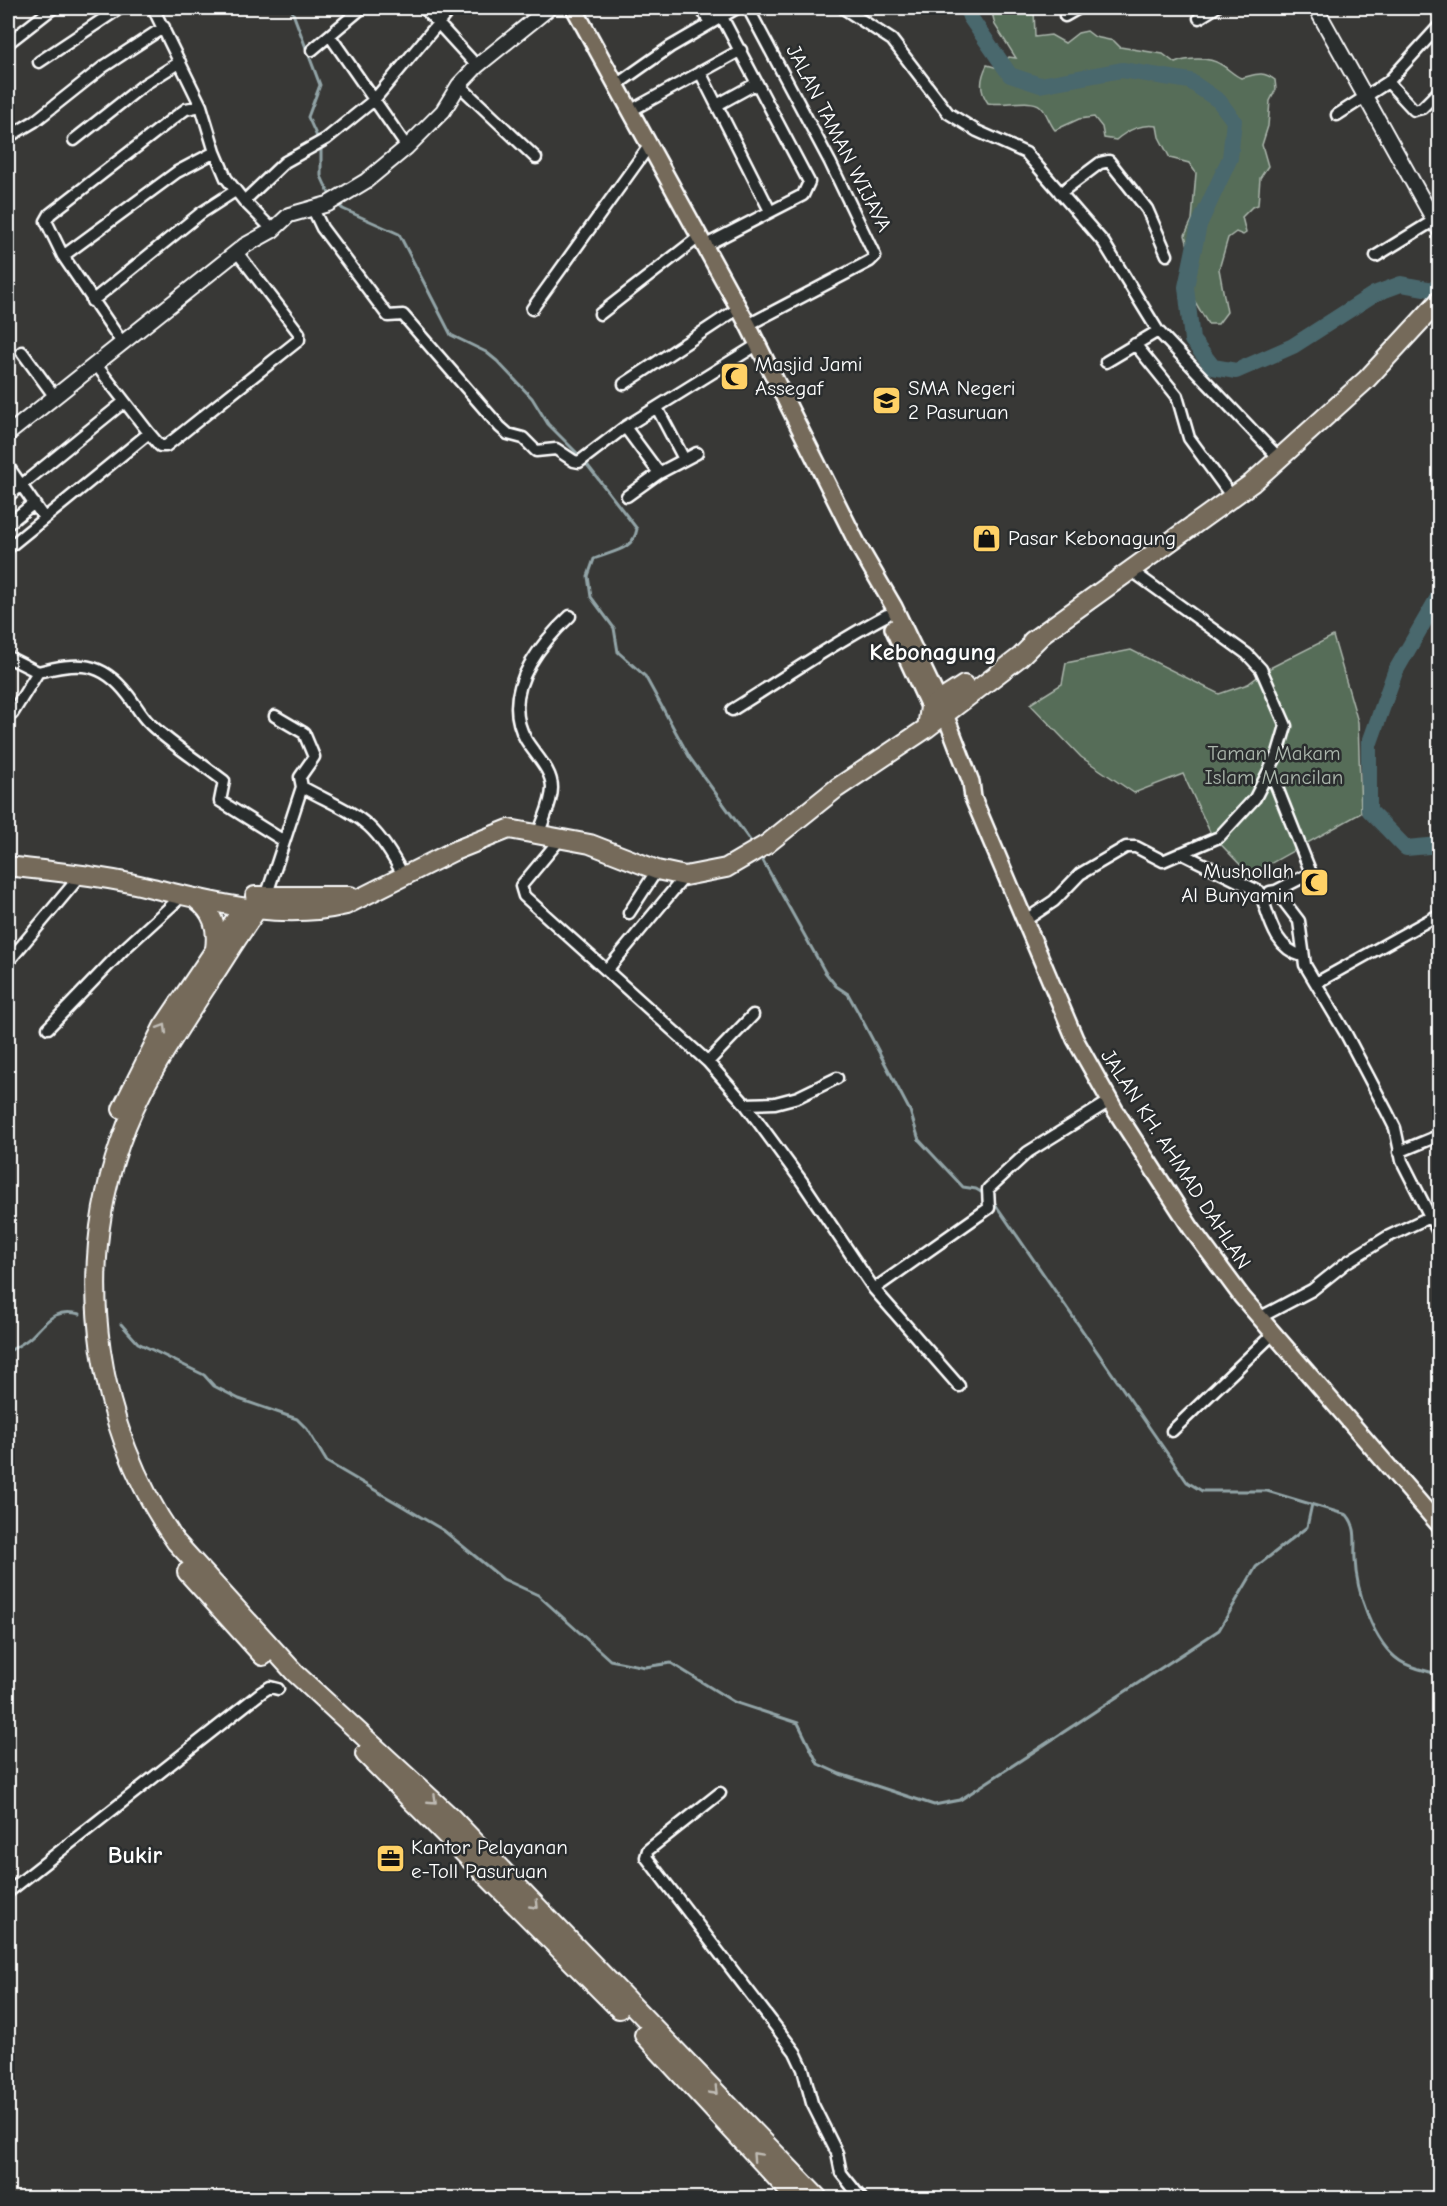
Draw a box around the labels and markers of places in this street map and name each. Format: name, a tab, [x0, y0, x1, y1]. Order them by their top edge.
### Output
place label: Masjid Jami Assegaf	[755, 352, 863, 400]
mosque icon: Masjid Jami Assegaf	[718, 360, 750, 392]
place label: SMA Negeri 2 Pasuruan	[908, 376, 1016, 424]
school or university icon: SMA Negeri 2 Pasuruan	[871, 384, 903, 416]
shop icon: Pasar Kebonagung	[971, 522, 1003, 554]
place label: Pasar Kebonagung	[1008, 526, 1176, 550]
place label: Mushollah Al Bunyamin	[1181, 859, 1294, 907]
mosque icon: Mushollah Al Bunyamin	[1299, 867, 1331, 899]
place label: Kantor Pelayanan e-Toll Pasuruan	[411, 1835, 568, 1883]
office icon: Kantor Pelayanan e-Toll Pasuruan	[374, 1843, 406, 1875]

